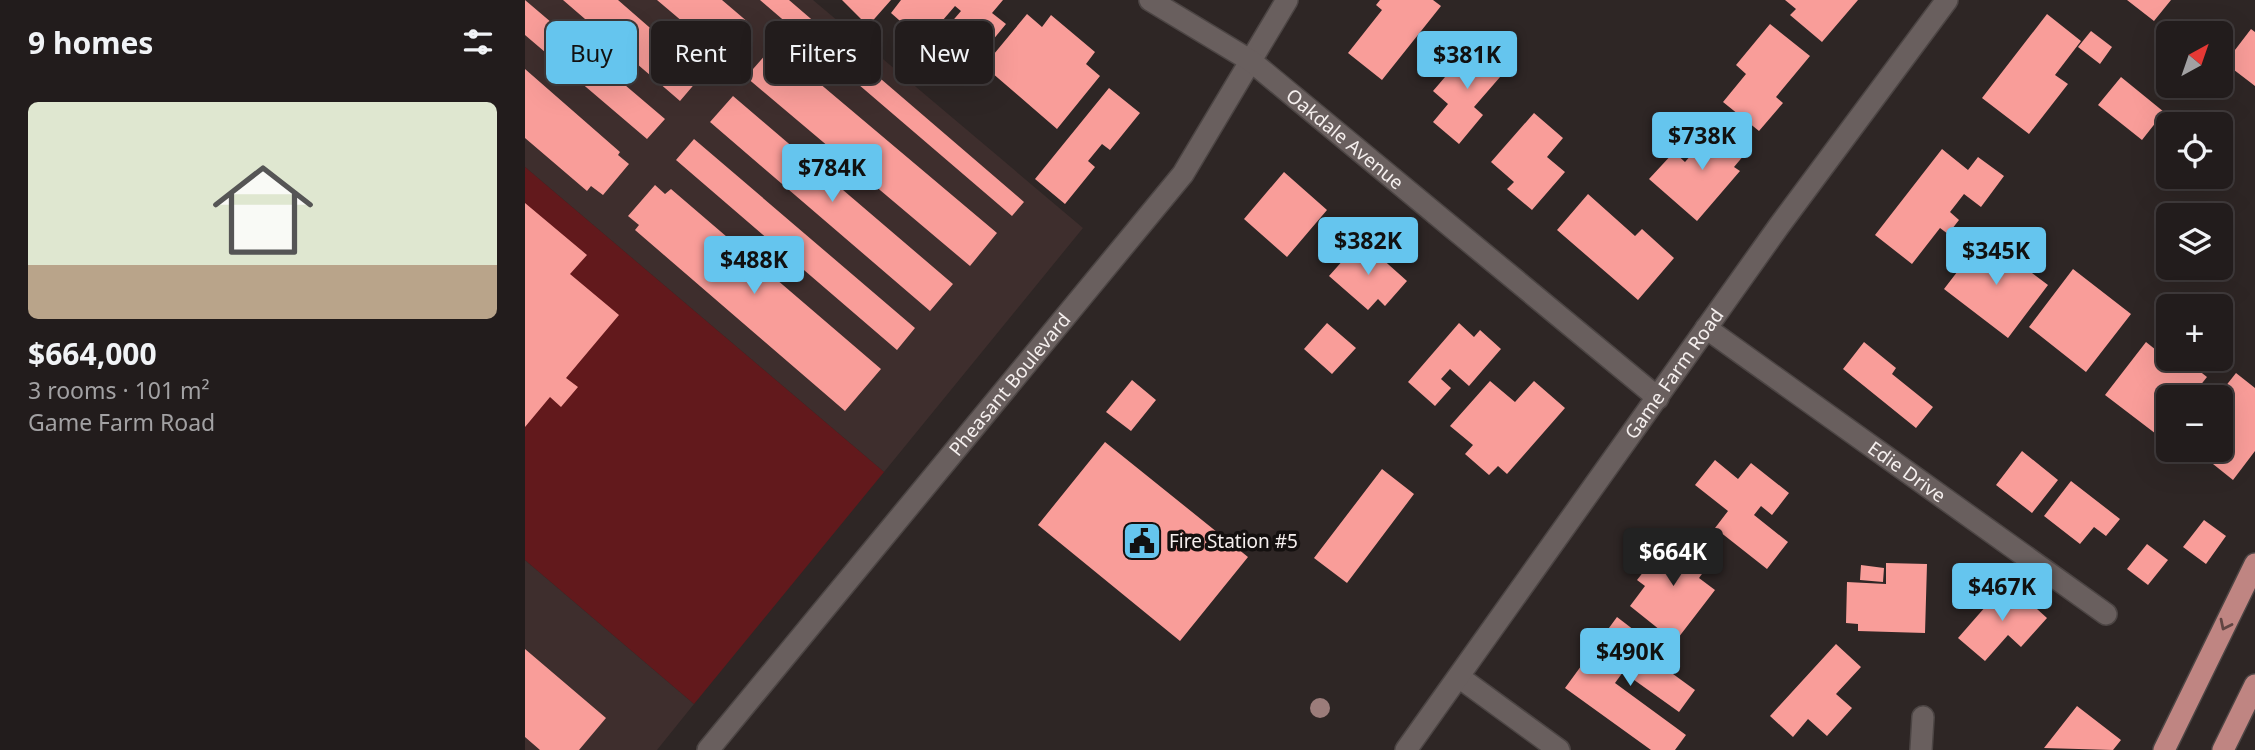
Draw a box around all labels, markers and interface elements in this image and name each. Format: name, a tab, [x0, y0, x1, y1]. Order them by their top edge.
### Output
chip: Buy	[546, 21, 637, 84]
chip: Rent	[651, 21, 751, 84]
chip: Filters	[765, 21, 881, 84]
chip: New	[895, 21, 993, 84]
north arrow	[2156, 21, 2233, 98]
map controls	[2156, 21, 2233, 462]
text: 9 homes	[28, 22, 153, 63]
icon: filters	[459, 23, 497, 61]
pin: $381K	[1418, 32, 1516, 91]
text: $381K	[1433, 38, 1501, 70]
street label: Oakdale Avenue	[1281, 82, 1409, 195]
button: locate	[2156, 112, 2233, 189]
pin: $738K	[1653, 113, 1751, 172]
text: $738K	[1668, 119, 1736, 151]
pin: $784K	[783, 144, 881, 204]
icon: home	[200, 147, 326, 273]
text: $784K	[798, 151, 866, 183]
button: layers	[2156, 203, 2233, 280]
pin: $382K	[1319, 218, 1417, 277]
text: $382K	[1334, 224, 1402, 256]
pin: $345K	[1947, 228, 2045, 287]
text: $345K	[1962, 234, 2030, 266]
pin: $488K	[705, 236, 803, 296]
text: $488K	[720, 243, 788, 275]
button: +	[2156, 294, 2233, 371]
street label: Game Farm Road	[1618, 303, 1729, 444]
street label: Pheasant Boulevard	[943, 307, 1076, 461]
text: $664,000	[28, 333, 157, 374]
text: 3 rooms · 101 m²	[28, 374, 210, 406]
button: −	[2156, 385, 2233, 462]
text: Game Farm Road	[28, 406, 215, 438]
street label: Edie Drive	[1863, 435, 1951, 508]
public building icon: Fire Station #5	[1121, 520, 1163, 562]
place label: Fire Station #5	[1169, 528, 1298, 554]
pin: $664K	[1624, 528, 1722, 588]
text: $664K	[1639, 535, 1707, 567]
pin: $467K	[1953, 564, 2051, 623]
text: $467K	[1968, 570, 2036, 602]
one-way arrow	[2219, 618, 2233, 630]
pin: $490K	[1581, 628, 1679, 688]
text: $490K	[1596, 635, 1664, 667]

